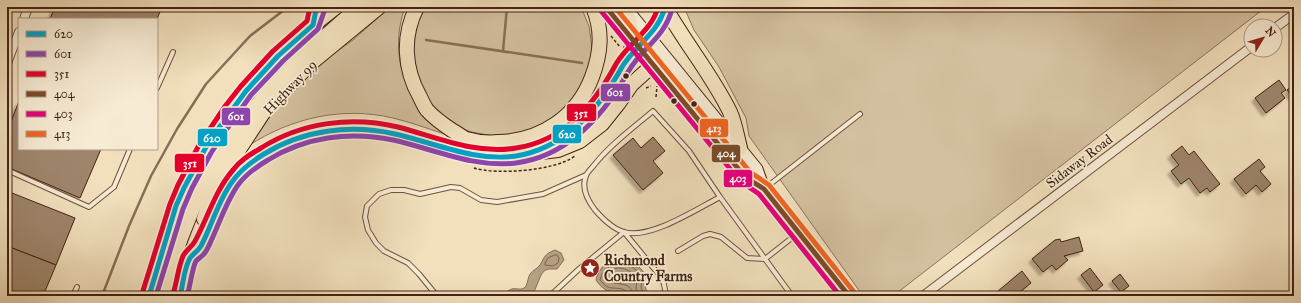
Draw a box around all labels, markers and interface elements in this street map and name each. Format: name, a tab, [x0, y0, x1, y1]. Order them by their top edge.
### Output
legend	[18, 18, 158, 150]
north arrow	[1243, 18, 1283, 58]
text: N	[1262, 24, 1279, 40]
text: 620	[54, 27, 73, 41]
text: 601	[54, 47, 72, 61]
street label: Highway 99	[260, 56, 321, 118]
text: 351	[54, 67, 69, 81]
unlabelled marker	[621, 71, 631, 81]
line badge: 601	[600, 83, 631, 102]
text: 601	[607, 86, 624, 99]
text: 404	[54, 87, 75, 101]
unlabelled marker	[669, 96, 679, 106]
unlabelled marker	[689, 99, 699, 109]
line badge: 351	[566, 103, 597, 122]
text: 403	[54, 107, 73, 121]
line badge: 601	[221, 107, 251, 126]
text: 351	[574, 107, 589, 121]
text: 601	[228, 110, 245, 123]
line badge: 413	[699, 118, 729, 138]
text: 413	[707, 122, 721, 136]
line badge: 620	[552, 124, 582, 144]
text: 413	[54, 127, 70, 141]
line badge: 620	[197, 128, 228, 147]
text: 620	[558, 128, 576, 141]
street label: Sidaway Road	[1043, 131, 1116, 192]
text: 620	[203, 132, 221, 145]
line badge: 404	[711, 144, 741, 163]
text: 404	[717, 147, 736, 161]
line badge: 351	[174, 153, 205, 173]
text: 351	[183, 157, 198, 171]
line badge: 403	[723, 169, 753, 188]
text: 403	[730, 172, 746, 186]
place label: Richmond Country Farms	[604, 252, 692, 286]
place icon: Richmond Country Farms	[579, 257, 601, 279]

